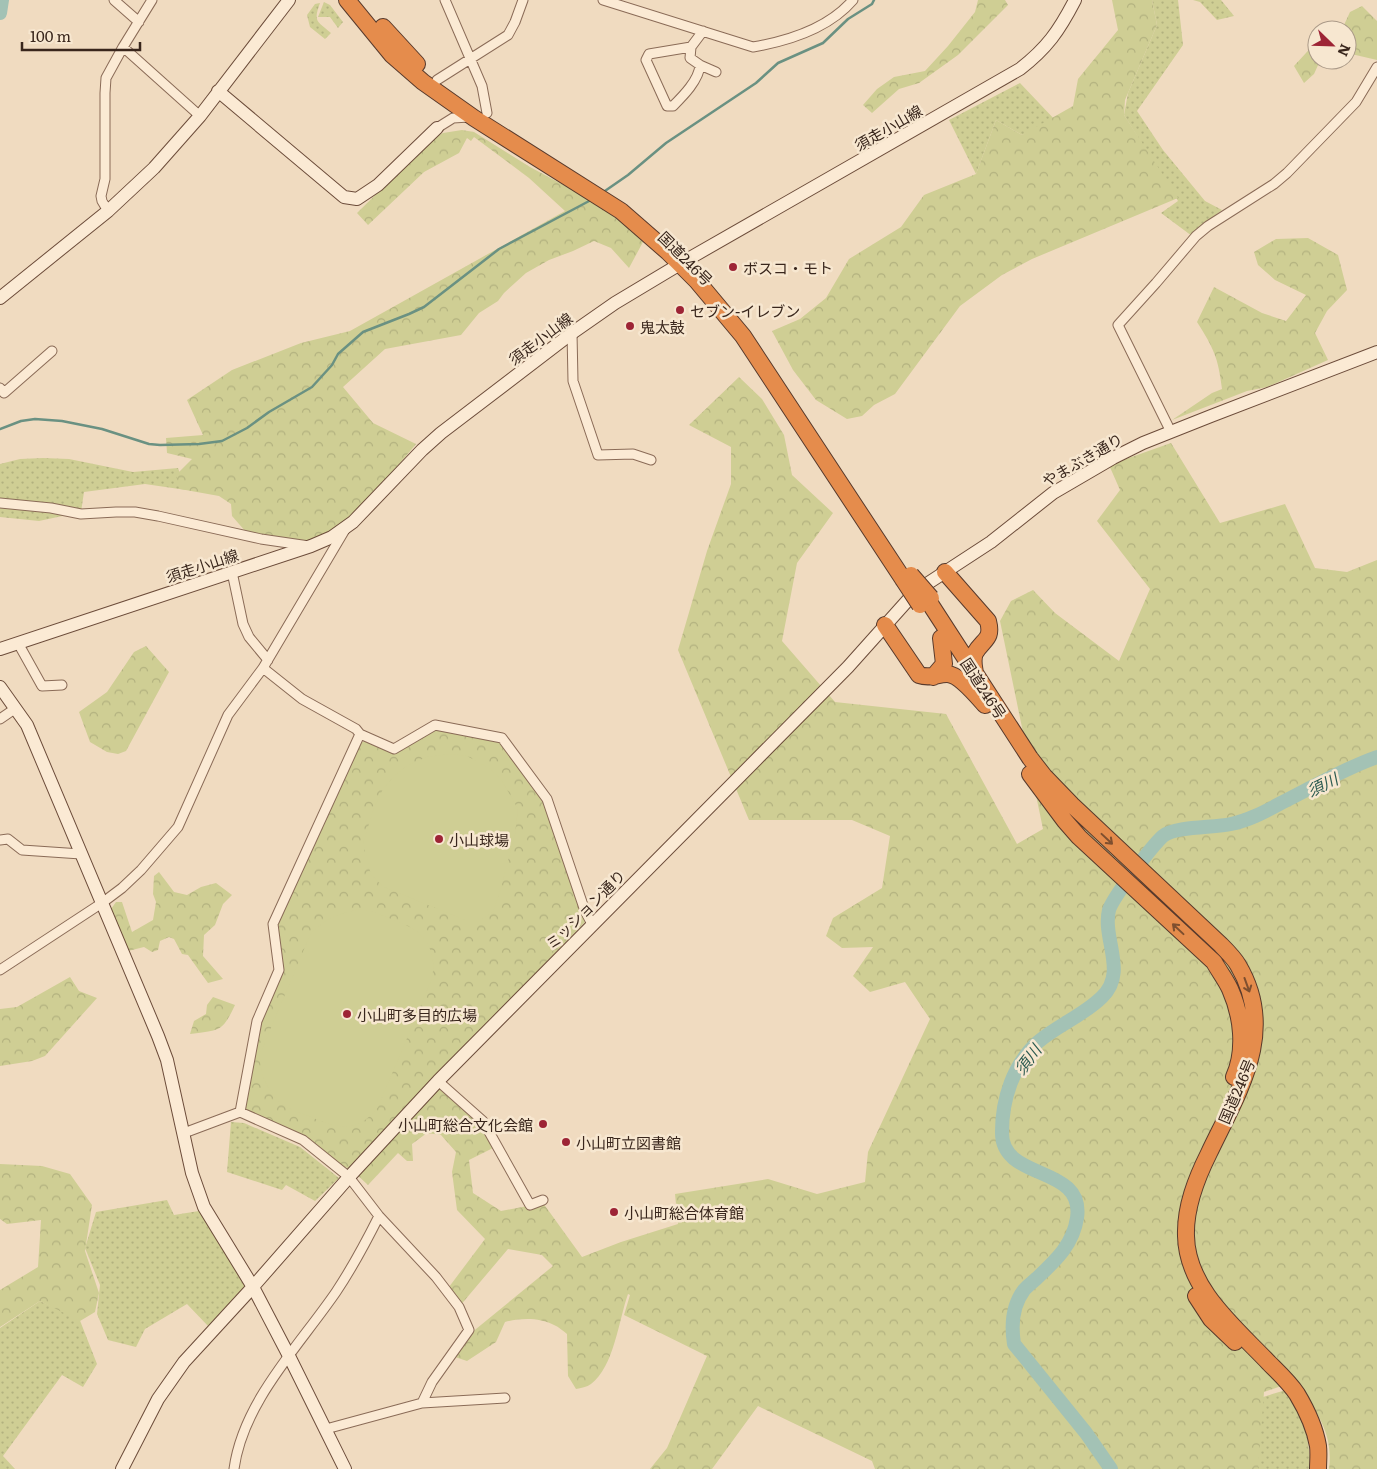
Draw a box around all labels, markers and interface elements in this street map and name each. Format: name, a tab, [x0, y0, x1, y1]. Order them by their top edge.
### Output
scale bar	[22, 20, 140, 52]
north arrow	[1307, 20, 1357, 70]
text: 100 m	[30, 24, 71, 47]
text: N	[1333, 41, 1356, 60]
street label: 須走小山線	[850, 98, 926, 156]
street label: 国道246号	[653, 225, 719, 291]
place label: ボスコ・モト	[743, 256, 833, 279]
marker: ボスコ・モト	[727, 261, 739, 273]
place label: セブン-イレブン	[690, 299, 800, 322]
marker: セブン-イレブン	[674, 304, 686, 316]
street label: 須走小山線	[503, 306, 577, 370]
place label: 鬼太鼓	[640, 315, 685, 338]
marker: 鬼太鼓	[624, 320, 636, 332]
street label: やまぶき通り	[1037, 427, 1127, 491]
street label: 須走小山線	[163, 542, 241, 588]
street label: 国道246号	[956, 653, 1012, 723]
water label: 須川	[1302, 765, 1343, 802]
place label: 小山球場	[449, 828, 509, 851]
marker: 小山球場	[433, 833, 445, 845]
one-way arrow	[1101, 833, 1114, 845]
street label: ミッション通り	[540, 864, 630, 954]
one-way arrow	[1171, 923, 1184, 935]
one-way arrow	[1243, 977, 1252, 992]
place label: 小山町多目的広場	[357, 1003, 477, 1026]
marker: 小山町多目的広場	[341, 1008, 353, 1020]
water label: 須川	[1008, 1037, 1047, 1079]
street label: 国道246号	[1212, 1055, 1260, 1127]
place label: 小山町総合文化会館	[398, 1113, 533, 1136]
marker: 小山町総合文化会館	[537, 1118, 549, 1130]
place label: 小山町立図書館	[576, 1131, 681, 1154]
marker: 小山町立図書館	[560, 1136, 572, 1148]
place label: 小山町総合体育館	[624, 1201, 744, 1224]
marker: 小山町総合体育館	[608, 1206, 620, 1218]

